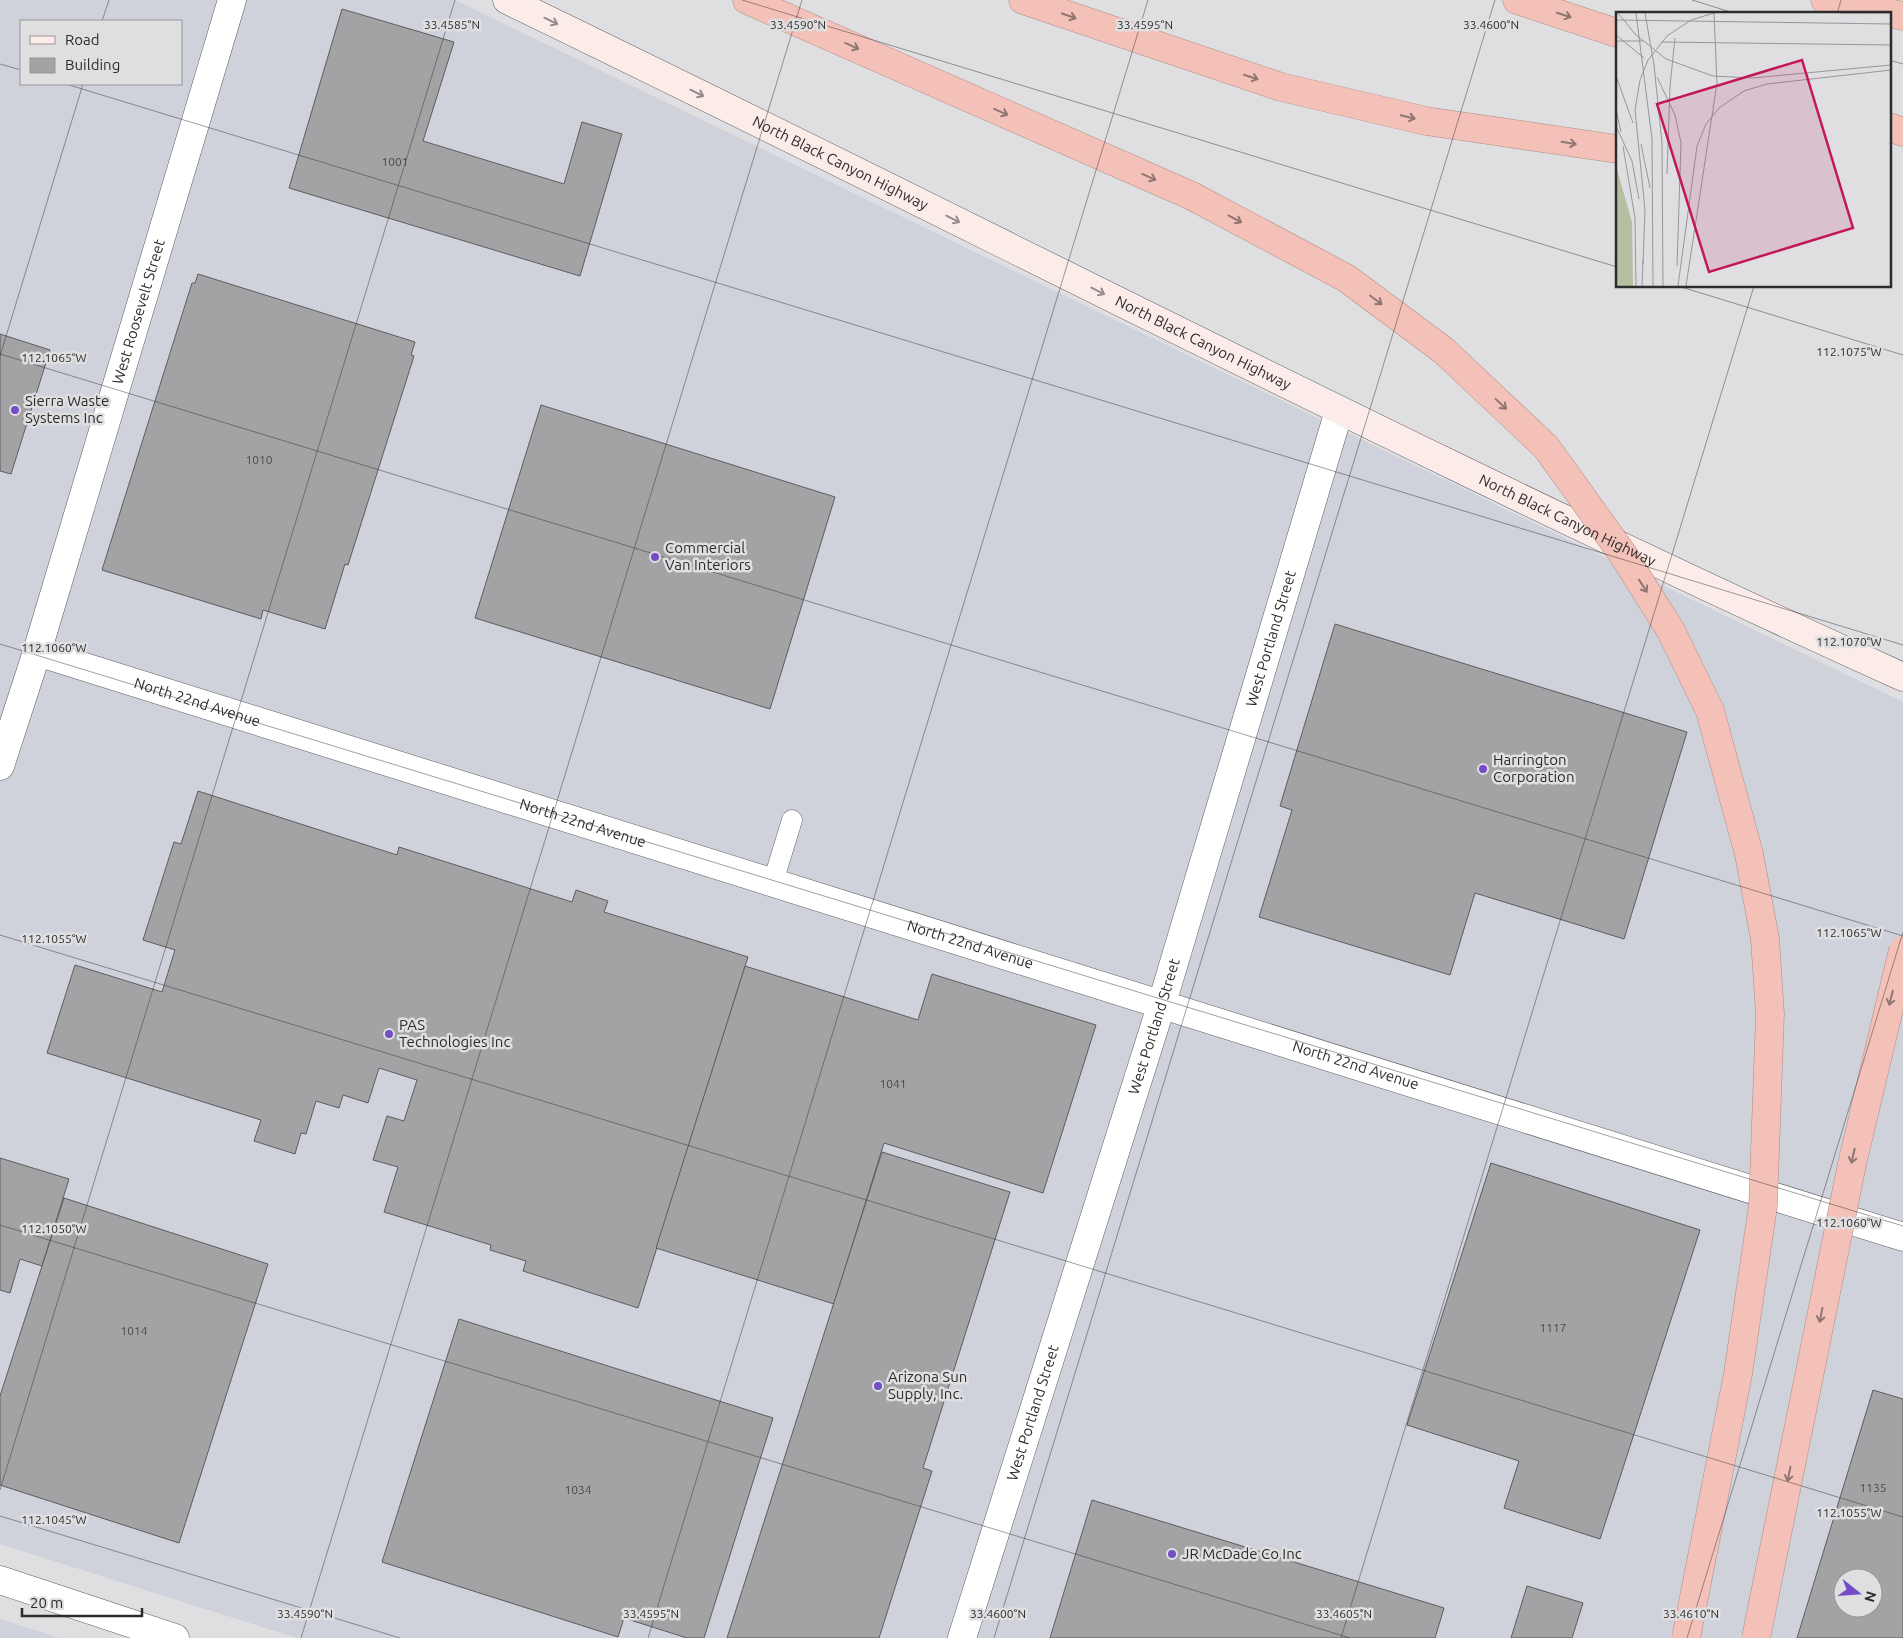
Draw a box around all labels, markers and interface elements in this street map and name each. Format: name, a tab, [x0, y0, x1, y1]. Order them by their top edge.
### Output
one-way arrow	[1555, 11, 1571, 21]
one-way arrow	[1061, 12, 1076, 21]
inset map	[1616, 12, 1890, 288]
one-way arrow	[543, 17, 558, 26]
text: 33.4585°N	[424, 18, 480, 31]
text: 33.4590°N	[770, 18, 826, 31]
text: 33.4595°N	[1117, 18, 1173, 31]
text: 33.4600°N	[1463, 18, 1519, 31]
legend	[20, 20, 182, 85]
text: Road	[65, 31, 100, 48]
one-way arrow	[844, 42, 859, 52]
text: Building	[65, 56, 120, 73]
one-way arrow	[1242, 73, 1258, 82]
one-way arrow	[689, 88, 704, 98]
one-way arrow	[993, 107, 1008, 117]
street label: North Black Canyon Highway	[750, 112, 931, 213]
one-way arrow	[1400, 113, 1416, 122]
one-way arrow	[1560, 138, 1576, 148]
house number: 1001	[381, 155, 409, 168]
one-way arrow	[1141, 173, 1156, 183]
one-way arrow	[945, 214, 960, 224]
one-way arrow	[1228, 214, 1243, 224]
street label: West Roosevelt Street	[109, 237, 168, 386]
one-way arrow	[1090, 287, 1105, 296]
street label: North Black Canyon Highway	[1113, 292, 1294, 393]
one-way arrow	[1369, 295, 1383, 305]
text: 112.1075°W	[1816, 345, 1882, 358]
text: 112.1065°W	[21, 351, 87, 364]
place label: Sierra Waste Systems Inc	[25, 392, 109, 426]
one-way arrow	[1494, 398, 1507, 410]
marker: Sierra Waste Systems Inc	[9, 404, 21, 416]
house number: 1010	[245, 453, 273, 466]
street label: North Black Canyon Highway	[1476, 470, 1658, 569]
place label: Commercial Van Interiors	[665, 539, 751, 573]
marker: Commercial Van Interiors	[649, 551, 661, 563]
street label: West Portland Street	[1242, 568, 1299, 709]
one-way arrow	[1639, 579, 1649, 593]
text: 112.1070°W	[1816, 635, 1882, 648]
text: 112.1060°W	[21, 641, 87, 654]
street label: North 22nd Avenue	[132, 674, 263, 730]
place label: Harrington Corporation	[1493, 751, 1574, 785]
marker: Harrington Corporation	[1477, 763, 1489, 775]
street label: North 22nd Avenue	[518, 795, 648, 850]
street label: North 22nd Avenue	[905, 916, 1036, 972]
text: 112.1065°W	[1816, 926, 1882, 939]
text: 112.1055°W	[21, 932, 87, 945]
street label: West Portland Street	[1125, 956, 1183, 1096]
one-way arrow	[1886, 989, 1895, 1005]
place label: PAS Technologies Inc	[399, 1016, 510, 1050]
marker: PAS Technologies Inc	[383, 1028, 395, 1040]
street label: North 22nd Avenue	[1291, 1037, 1421, 1093]
house number: 1041	[879, 1077, 907, 1090]
one-way arrow	[1848, 1147, 1857, 1163]
text: 112.1060°W	[1816, 1216, 1882, 1229]
text: 112.1050°W	[21, 1222, 87, 1235]
one-way arrow	[1816, 1307, 1825, 1323]
house number: 1117	[1539, 1321, 1567, 1334]
house number: 1014	[120, 1324, 148, 1337]
street label: West Portland Street	[1003, 1343, 1062, 1483]
place label: Arizona Sun Supply, Inc.	[888, 1368, 967, 1402]
marker: Arizona Sun Supply, Inc.	[872, 1380, 884, 1392]
one-way arrow	[1784, 1466, 1793, 1482]
house number: 1135	[1859, 1481, 1887, 1494]
house number: 1034	[564, 1483, 592, 1496]
text: 112.1055°W	[1816, 1506, 1882, 1519]
text: 112.1045°W	[21, 1513, 87, 1526]
place label: JR McDade Co Inc	[1182, 1545, 1302, 1562]
marker: JR McDade Co Inc	[1166, 1548, 1178, 1560]
north arrow	[1833, 1568, 1883, 1618]
scale bar	[22, 1586, 142, 1618]
text: N	[1861, 1589, 1880, 1604]
text: 20 m	[30, 1594, 63, 1611]
text: 33.4590°N	[277, 1607, 333, 1620]
text: 33.4595°N	[623, 1607, 679, 1620]
text: 33.4600°N	[970, 1607, 1026, 1620]
text: 33.4605°N	[1316, 1607, 1372, 1620]
text: 33.4610°N	[1663, 1607, 1719, 1620]

